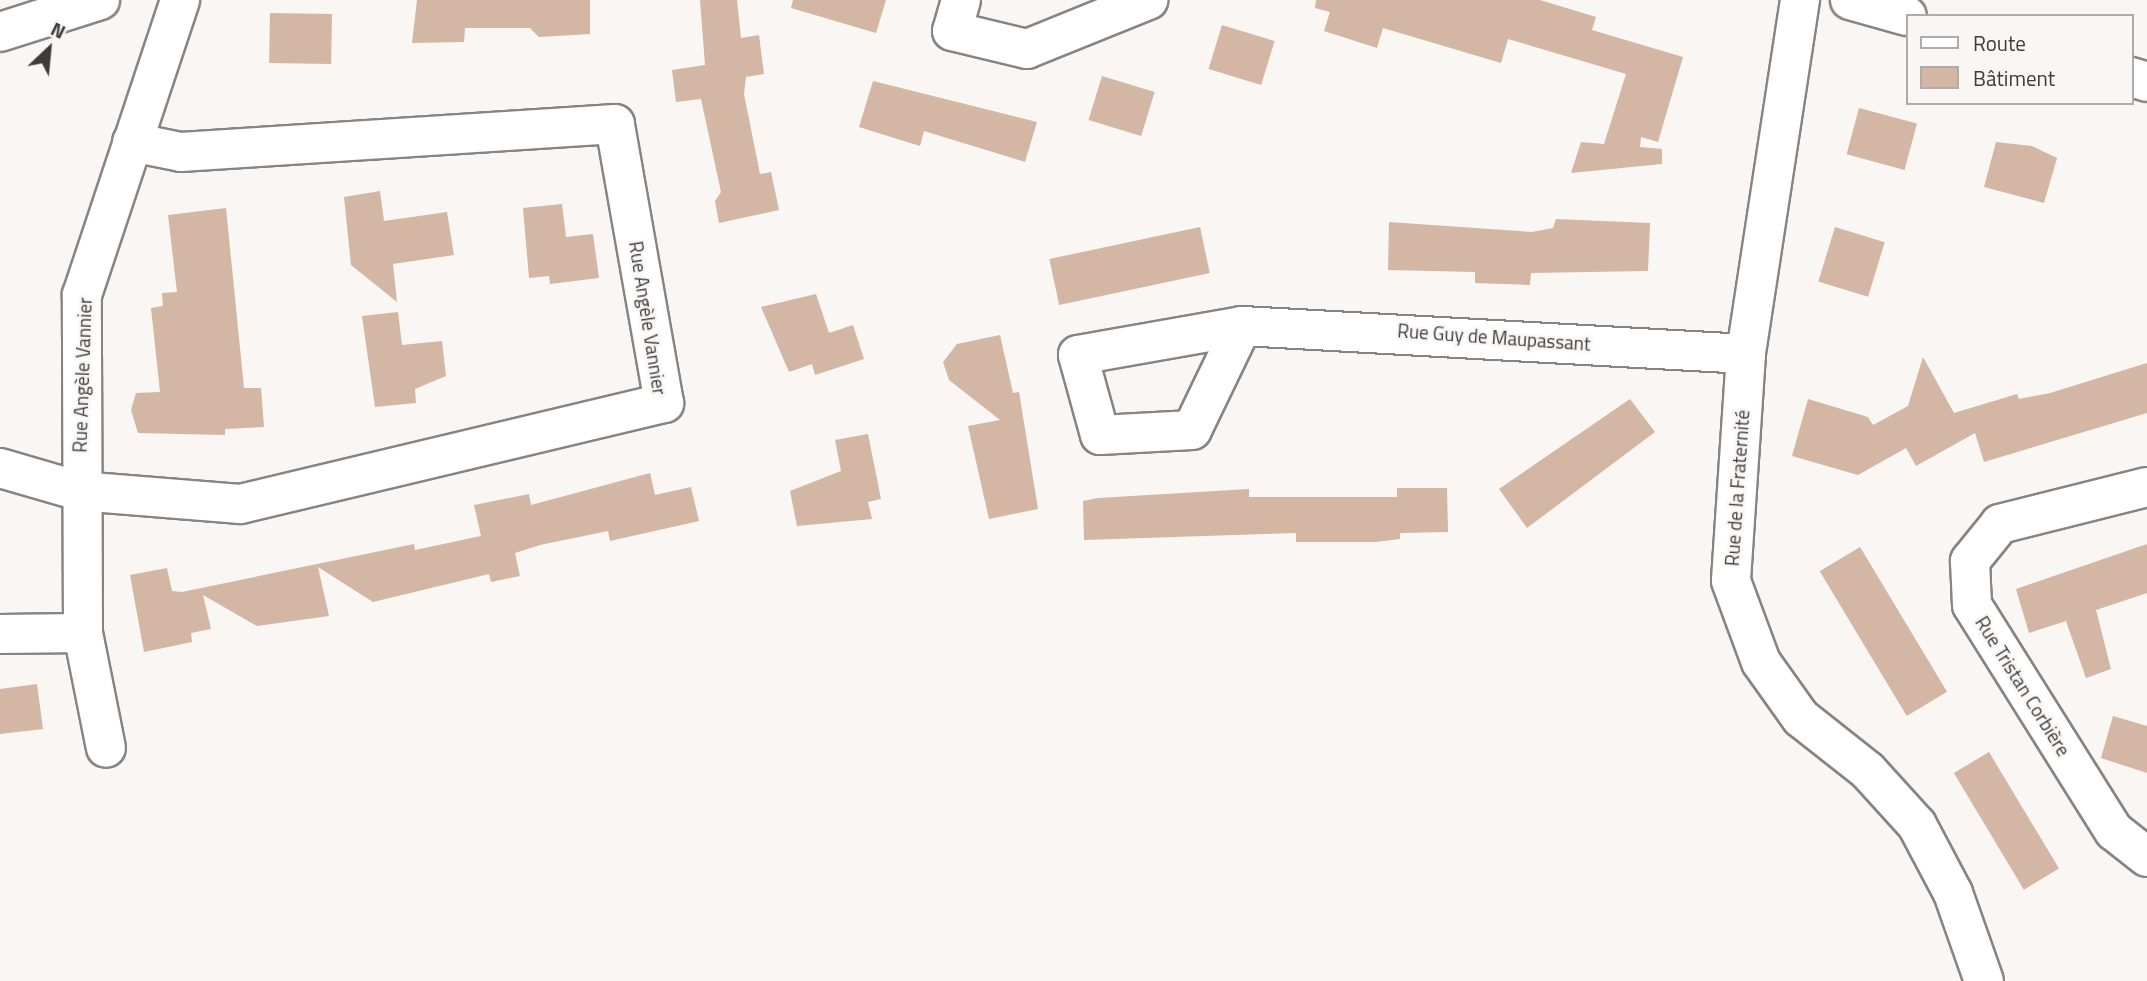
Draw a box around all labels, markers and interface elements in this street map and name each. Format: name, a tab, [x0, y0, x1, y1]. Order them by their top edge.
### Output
north arrow	[14, 14, 84, 84]
text: N	[46, 14, 71, 46]
legend	[1906, 14, 2133, 105]
text: Route	[1973, 27, 2026, 59]
text: Bâtiment	[1973, 62, 2055, 94]
street label: Rue Angèle Vannier	[625, 239, 671, 397]
street label: Rue Angèle Vannier	[68, 297, 96, 453]
street label: Rue Guy de Maupassant	[1397, 319, 1591, 355]
street label: Rue de la Fraternité	[1720, 409, 1754, 567]
street label: Rue Tristan Corbière	[1971, 612, 2075, 760]

